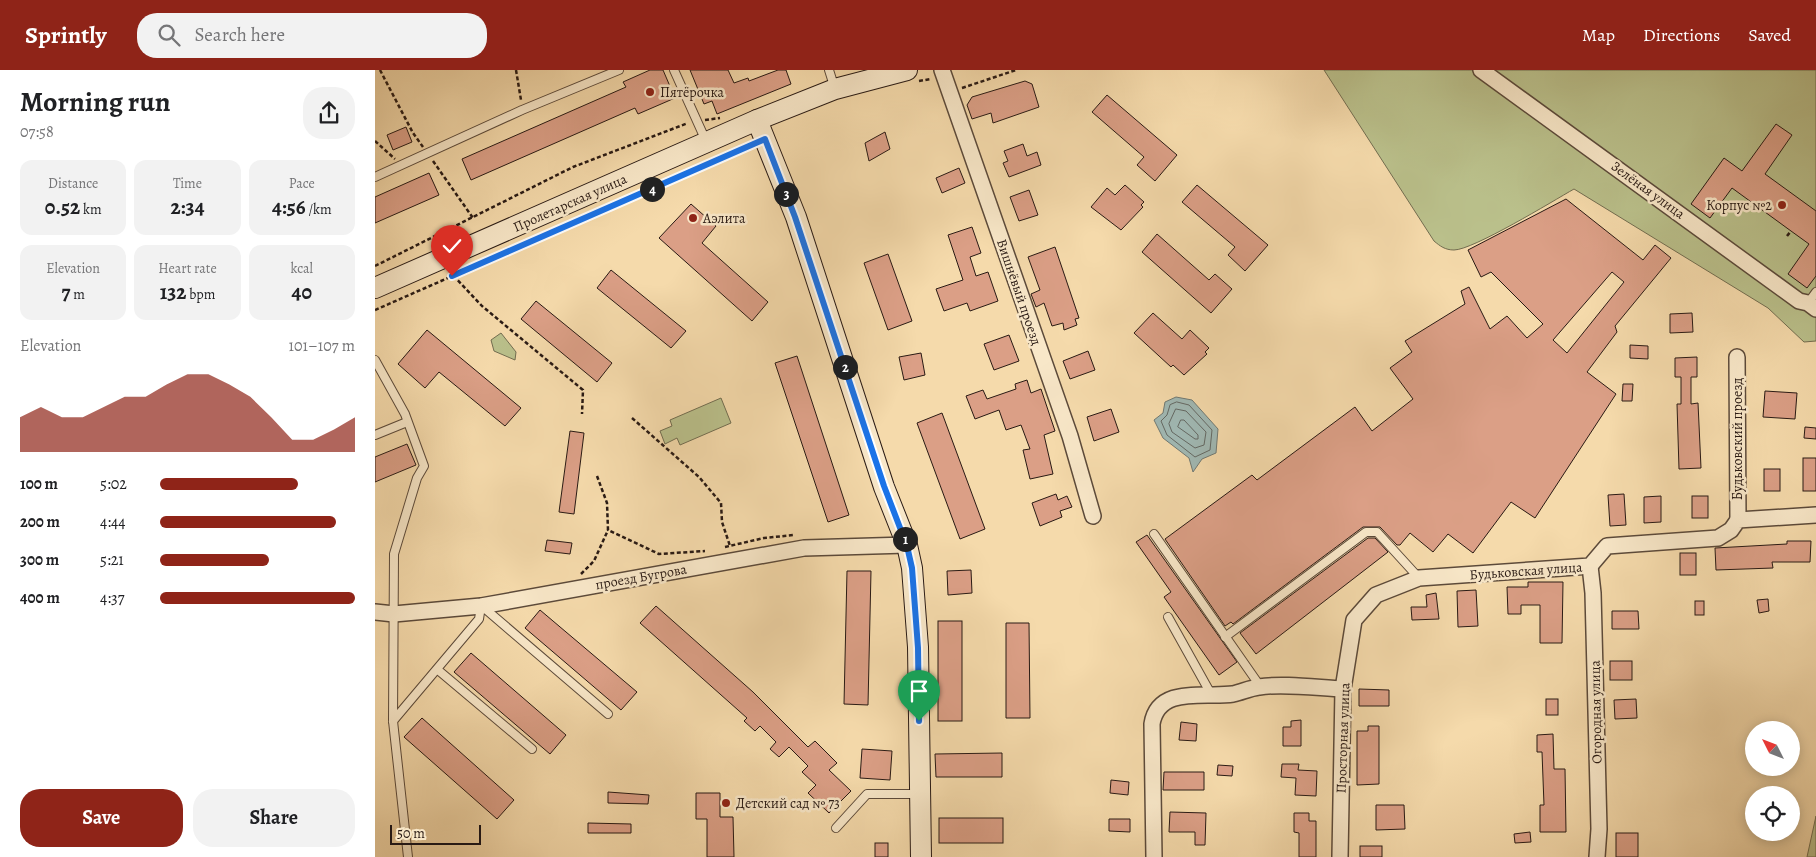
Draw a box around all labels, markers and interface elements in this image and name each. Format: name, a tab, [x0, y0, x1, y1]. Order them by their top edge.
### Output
search box	[137, 13, 487, 58]
text: Sprintly	[25, 19, 107, 51]
icon: search	[155, 21, 183, 49]
text: Search here	[195, 22, 285, 48]
text: Map	[1582, 23, 1615, 47]
text: Directions	[1643, 23, 1720, 47]
text: Saved	[1748, 23, 1791, 47]
text: Morning run	[20, 83, 170, 121]
place label: Пятёрочка	[660, 83, 724, 102]
marker: Пятёрочка	[644, 86, 656, 98]
button: share	[303, 87, 355, 139]
text: 07:58	[20, 121, 54, 143]
street label: Зелёная улица	[1607, 157, 1689, 224]
street label: Пролетарская улица	[510, 169, 630, 237]
text: Distance	[48, 174, 98, 193]
text: Time	[173, 174, 202, 193]
text: Pace	[289, 174, 315, 193]
pin: 4	[639, 176, 665, 202]
text: 4	[649, 180, 656, 199]
pin: 3	[773, 182, 799, 206]
text: 3	[783, 185, 790, 204]
text: 0.52	[45, 193, 80, 221]
text: 2:34	[170, 193, 205, 221]
text: 4:56	[272, 193, 306, 221]
place label: Корпус №2	[1706, 196, 1772, 215]
marker: Корпус №2	[1776, 199, 1788, 211]
text: km	[80, 200, 102, 219]
text: /km	[306, 200, 332, 219]
place label: Аэлита	[702, 209, 746, 228]
marker: Аэлита	[687, 212, 699, 224]
pin	[431, 225, 473, 276]
icon: check	[438, 232, 466, 260]
street label: Вишнёвый проезд	[992, 236, 1046, 348]
text: Elevation	[46, 259, 100, 278]
text: Heart rate	[158, 259, 217, 278]
text: kcal	[291, 259, 313, 278]
text: 7	[61, 278, 70, 306]
text: 132	[160, 278, 186, 306]
text: 40	[292, 278, 312, 306]
text: m	[70, 285, 85, 304]
text: bpm	[186, 285, 215, 304]
text: Elevation	[20, 335, 81, 357]
text: 101–107 m	[289, 335, 355, 357]
pin: 2	[833, 354, 857, 380]
text: 2	[842, 358, 849, 377]
street label: Будьковский проезд	[1728, 378, 1747, 500]
text: 100 m	[20, 473, 58, 495]
text: 5:02	[100, 473, 127, 495]
text: 200 m	[20, 511, 60, 533]
text: 4:44	[100, 511, 126, 533]
pin: 1	[893, 526, 917, 552]
text: 1	[903, 530, 908, 549]
text: 300 m	[20, 549, 59, 571]
text: 5:21	[100, 549, 124, 571]
street label: Будьковская улица	[1469, 558, 1584, 584]
street label: проезд Бугрова	[594, 560, 689, 594]
text: 400 m	[20, 587, 60, 609]
text: 4:37	[100, 587, 124, 609]
street label: Огородная улица	[1586, 659, 1606, 764]
pin	[898, 670, 940, 721]
icon: arrive	[905, 677, 933, 705]
street label: Просторная улица	[1332, 682, 1354, 794]
north arrow	[1745, 721, 1800, 776]
map controls	[1745, 721, 1800, 841]
button: locate	[1745, 786, 1800, 841]
button: Save	[20, 789, 183, 847]
button: Share	[193, 789, 355, 847]
place label: Детский сад № 73	[736, 794, 840, 813]
marker: Детский сад № 73	[720, 797, 732, 809]
scale bar	[390, 822, 481, 845]
text: 50 m	[397, 824, 425, 843]

